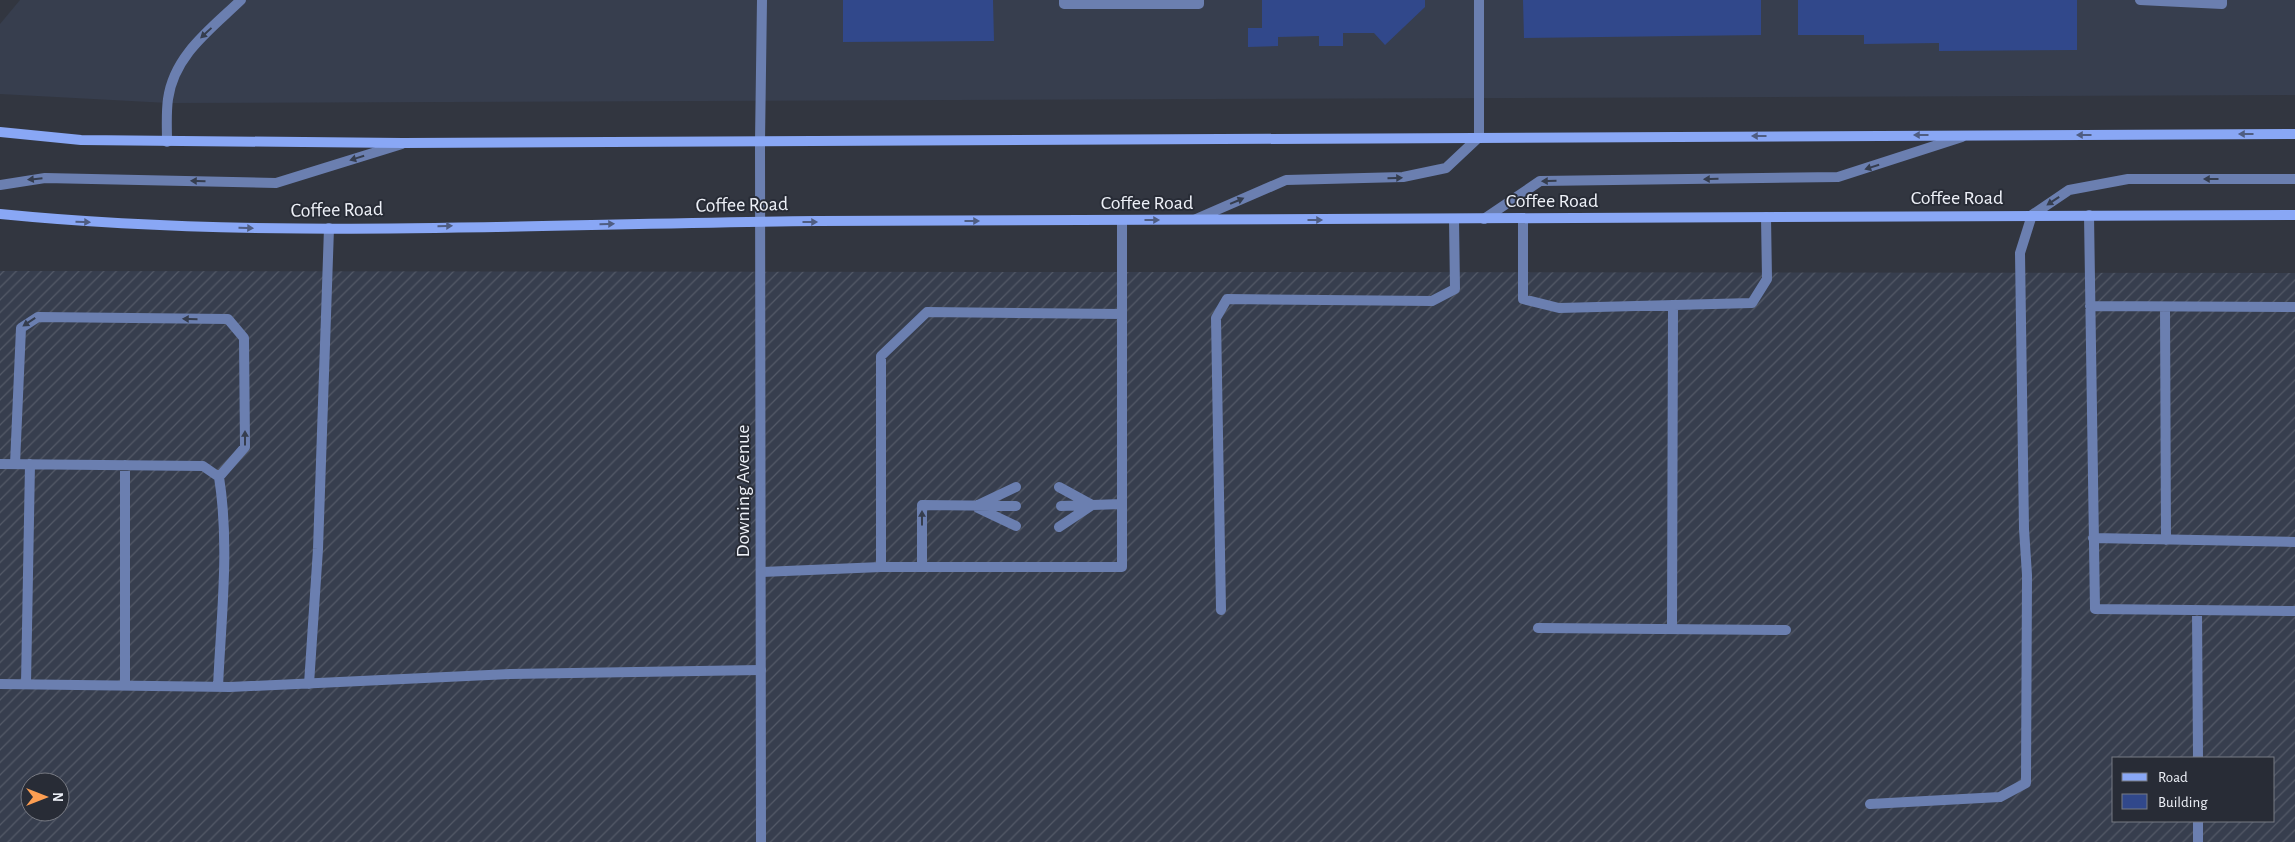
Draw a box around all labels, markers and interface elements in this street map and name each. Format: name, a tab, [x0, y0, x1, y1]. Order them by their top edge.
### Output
one-way arrow	[200, 27, 212, 39]
one-way arrow	[2238, 130, 2254, 138]
one-way arrow	[1913, 131, 1929, 139]
one-way arrow	[2076, 131, 2092, 139]
one-way arrow	[1751, 132, 1767, 140]
one-way arrow	[349, 154, 364, 162]
one-way arrow	[1864, 163, 1879, 171]
one-way arrow	[1388, 173, 1404, 181]
one-way arrow	[1703, 175, 1719, 183]
one-way arrow	[2203, 175, 2219, 183]
one-way arrow	[27, 176, 43, 184]
one-way arrow	[190, 177, 206, 185]
one-way arrow	[1540, 178, 1556, 186]
street label: Coffee Road	[1911, 188, 2003, 208]
street label: Coffee Road	[1506, 191, 1598, 211]
street label: Coffee Road	[1101, 193, 1193, 213]
street label: Coffee Road	[695, 194, 789, 216]
one-way arrow	[1230, 196, 1244, 204]
one-way arrow	[2046, 196, 2060, 206]
street label: Coffee Road	[290, 199, 384, 221]
one-way arrow	[1144, 216, 1160, 224]
one-way arrow	[1307, 216, 1323, 224]
one-way arrow	[802, 217, 818, 225]
one-way arrow	[964, 217, 980, 225]
one-way arrow	[76, 218, 92, 226]
one-way arrow	[599, 220, 615, 228]
one-way arrow	[437, 222, 453, 230]
one-way arrow	[238, 224, 254, 232]
one-way arrow	[182, 314, 198, 322]
one-way arrow	[23, 317, 36, 327]
street label: Downing Avenue	[733, 425, 753, 557]
one-way arrow	[241, 430, 249, 446]
one-way arrow	[918, 510, 926, 526]
legend	[2112, 757, 2275, 822]
text: Road	[2158, 770, 2188, 785]
north arrow	[20, 772, 70, 822]
text: N	[50, 792, 64, 802]
text: Building	[2158, 795, 2208, 810]

